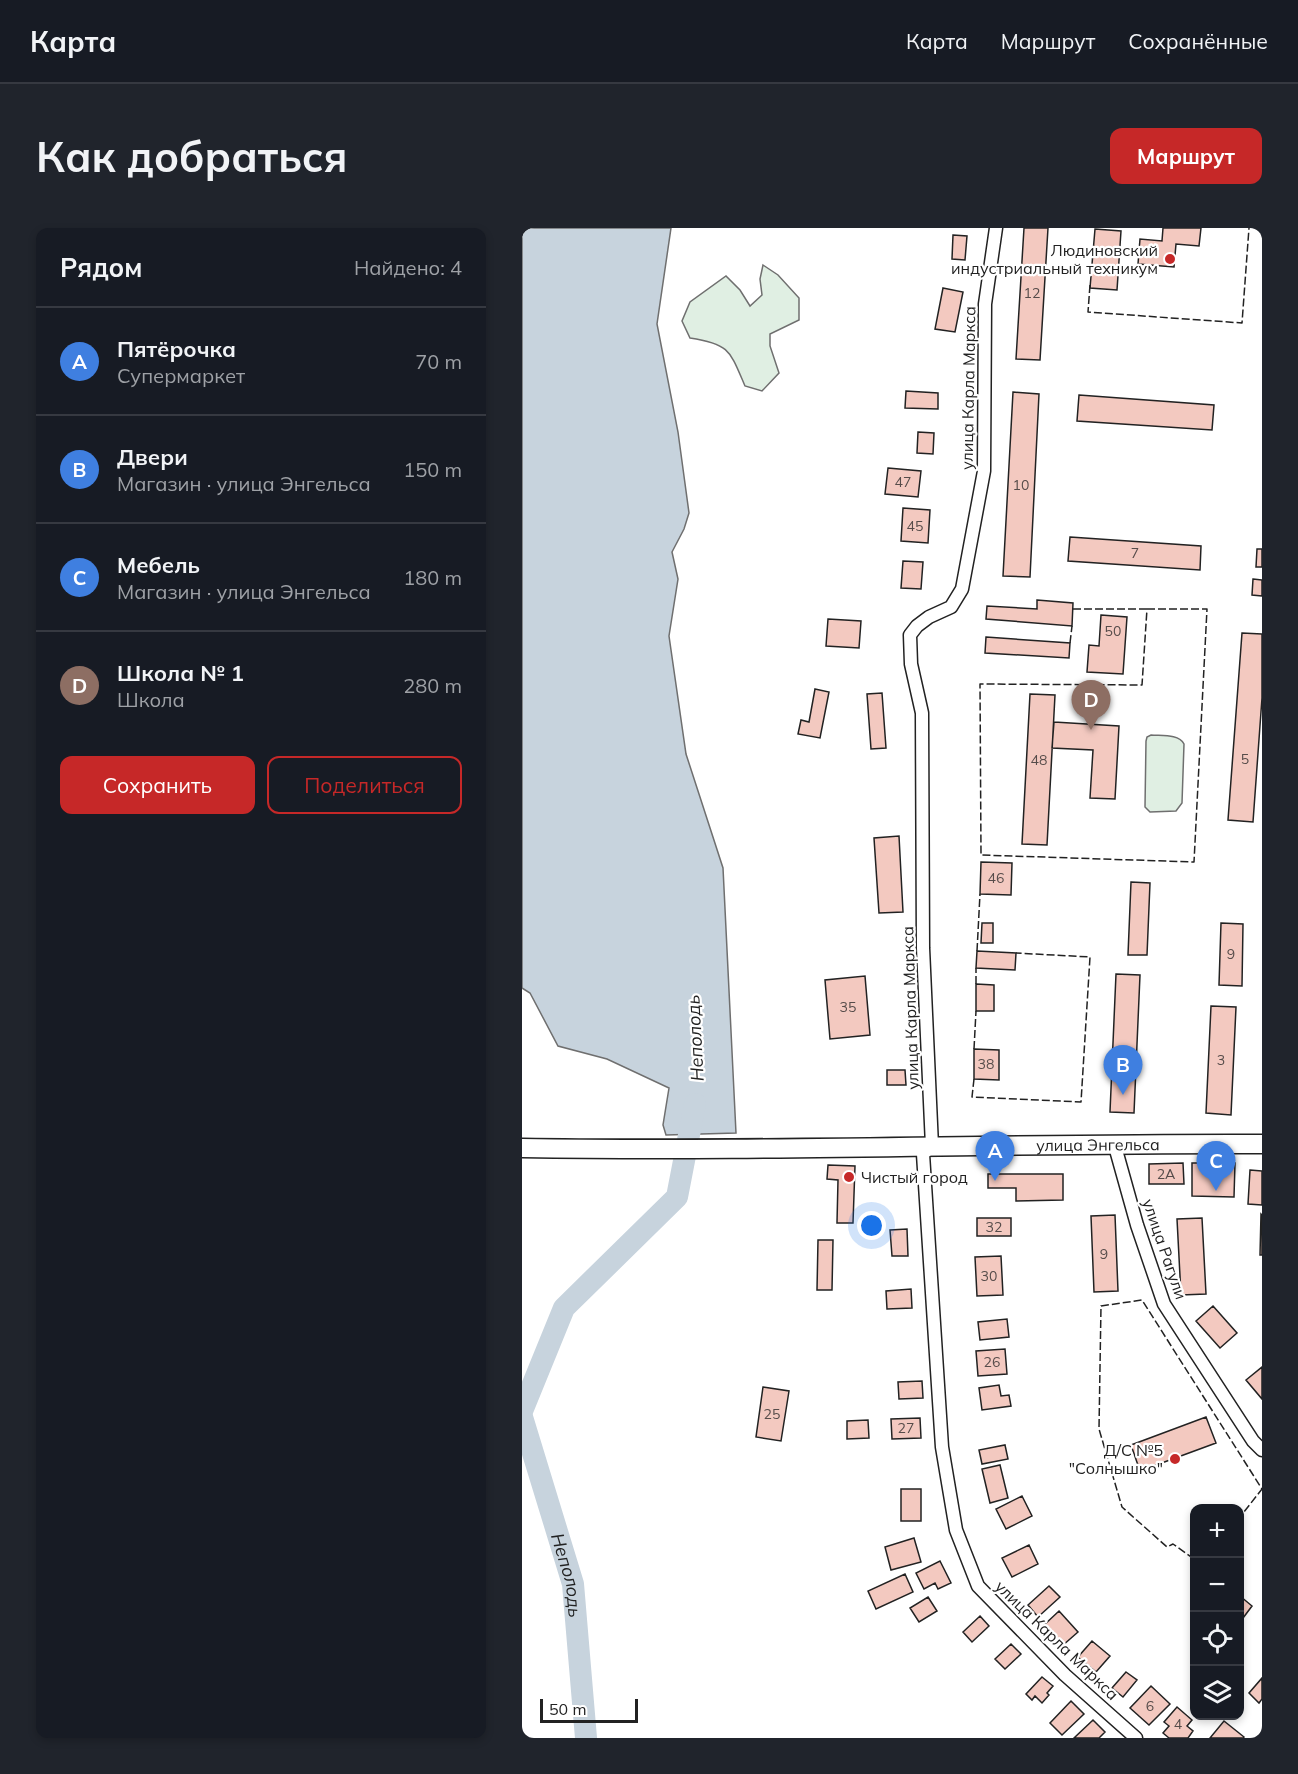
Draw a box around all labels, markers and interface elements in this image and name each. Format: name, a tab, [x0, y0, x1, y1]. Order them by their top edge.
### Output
text: Карта	[30, 24, 116, 59]
text: Карта	[906, 28, 968, 54]
text: Маршрут	[1001, 28, 1095, 54]
text: Сохранённые	[1128, 28, 1268, 54]
button: Маршрут	[1110, 128, 1262, 184]
text: Как добраться	[36, 130, 348, 183]
place label: Людиновский индустриальный техникум	[951, 240, 1158, 278]
text: Рядом	[60, 251, 143, 284]
marker: Людиновский индустриальный техникум	[1163, 252, 1177, 266]
text: Найдено: 4	[354, 255, 462, 280]
house number: 12	[1024, 284, 1040, 302]
street label: улица Карла Маркса	[957, 306, 979, 470]
text: Пятёрочка	[117, 335, 236, 363]
text: A	[72, 349, 87, 374]
text: 70 m	[415, 349, 462, 374]
text: Супермаркет	[117, 363, 245, 388]
text: Двери	[117, 443, 188, 471]
text: B	[73, 457, 86, 482]
text: 150 m	[403, 457, 462, 482]
text: Магазин · улица Энгельса	[117, 471, 371, 496]
house number: 47	[895, 473, 911, 491]
house number: 10	[1013, 476, 1029, 494]
house number: 45	[907, 517, 923, 535]
house number: 7	[1131, 544, 1139, 562]
text: Мебель	[117, 551, 200, 579]
text: C	[73, 565, 86, 590]
text: 180 m	[403, 565, 462, 590]
text: Магазин · улица Энгельса	[117, 579, 371, 604]
house number: 50	[1105, 622, 1121, 640]
text: Школа № 1	[117, 659, 244, 687]
text: D	[72, 673, 87, 698]
text: 280 m	[403, 673, 462, 698]
pin: D	[1072, 680, 1110, 730]
text: Школа	[117, 687, 185, 712]
house number: 5	[1241, 750, 1249, 768]
house number: 48	[1031, 751, 1047, 769]
button: Сохранить	[60, 756, 255, 814]
button: Поделиться	[267, 756, 462, 814]
house number: 46	[988, 869, 1004, 887]
street label: улица Карла Маркса	[897, 926, 923, 1090]
house number: 9	[1227, 945, 1235, 963]
water label: Неполодь	[681, 994, 709, 1082]
house number: 35	[840, 998, 856, 1016]
pin: B	[1104, 1046, 1142, 1095]
house number: 3	[1217, 1051, 1225, 1069]
house number: 38	[978, 1055, 994, 1073]
pin: A	[976, 1132, 1014, 1181]
street label: улица Энгельса	[1036, 1134, 1160, 1155]
pin: C	[1196, 1142, 1236, 1191]
house number: 2А	[1157, 1165, 1176, 1183]
place label: Чистый город	[861, 1167, 968, 1187]
marker: Чистый город	[842, 1170, 856, 1184]
street label: улица Рагули	[1138, 1196, 1192, 1302]
your location	[857, 1211, 886, 1240]
house number: 32	[986, 1218, 1002, 1236]
house number: 9	[1100, 1245, 1108, 1263]
house number: 30	[981, 1267, 997, 1285]
house number: 26	[984, 1353, 1000, 1371]
house number: 25	[764, 1405, 780, 1423]
house number: 27	[898, 1419, 914, 1437]
place label: Д/С №5 "Солнышко"	[1069, 1440, 1163, 1478]
marker: Д/С №5 "Солнышко"	[1168, 1452, 1182, 1466]
map controls	[1190, 1504, 1244, 1720]
button: +	[1190, 1504, 1244, 1558]
water label: Неполодь	[547, 1530, 587, 1619]
button: −	[1190, 1558, 1244, 1612]
street label: улица Карла Маркса	[991, 1576, 1123, 1704]
button: locate	[1190, 1612, 1244, 1666]
button: layers	[1190, 1666, 1244, 1720]
scale bar	[540, 1696, 638, 1724]
house number: 6	[1146, 1697, 1154, 1715]
text: 50 m	[549, 1699, 586, 1719]
house number: 4	[1174, 1715, 1183, 1733]

